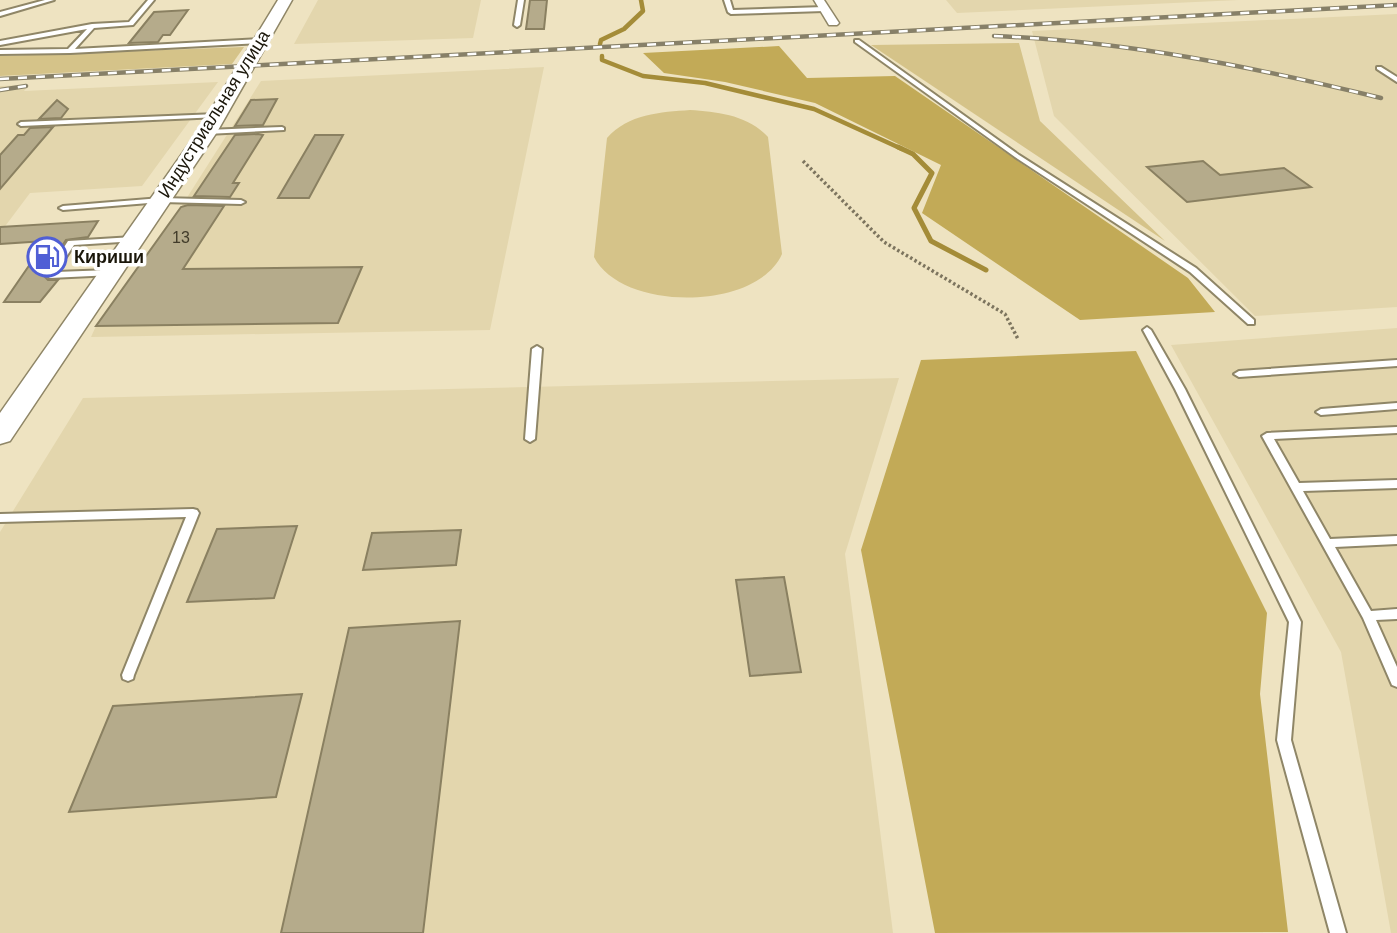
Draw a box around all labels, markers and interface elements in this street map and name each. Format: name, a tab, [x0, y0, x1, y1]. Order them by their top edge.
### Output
street label: Индустриальная улица	[154, 26, 274, 201]
house number: 13	[172, 229, 190, 246]
fuel station icon: Кириши	[26, 236, 68, 278]
place label: Кириши	[74, 247, 144, 267]

